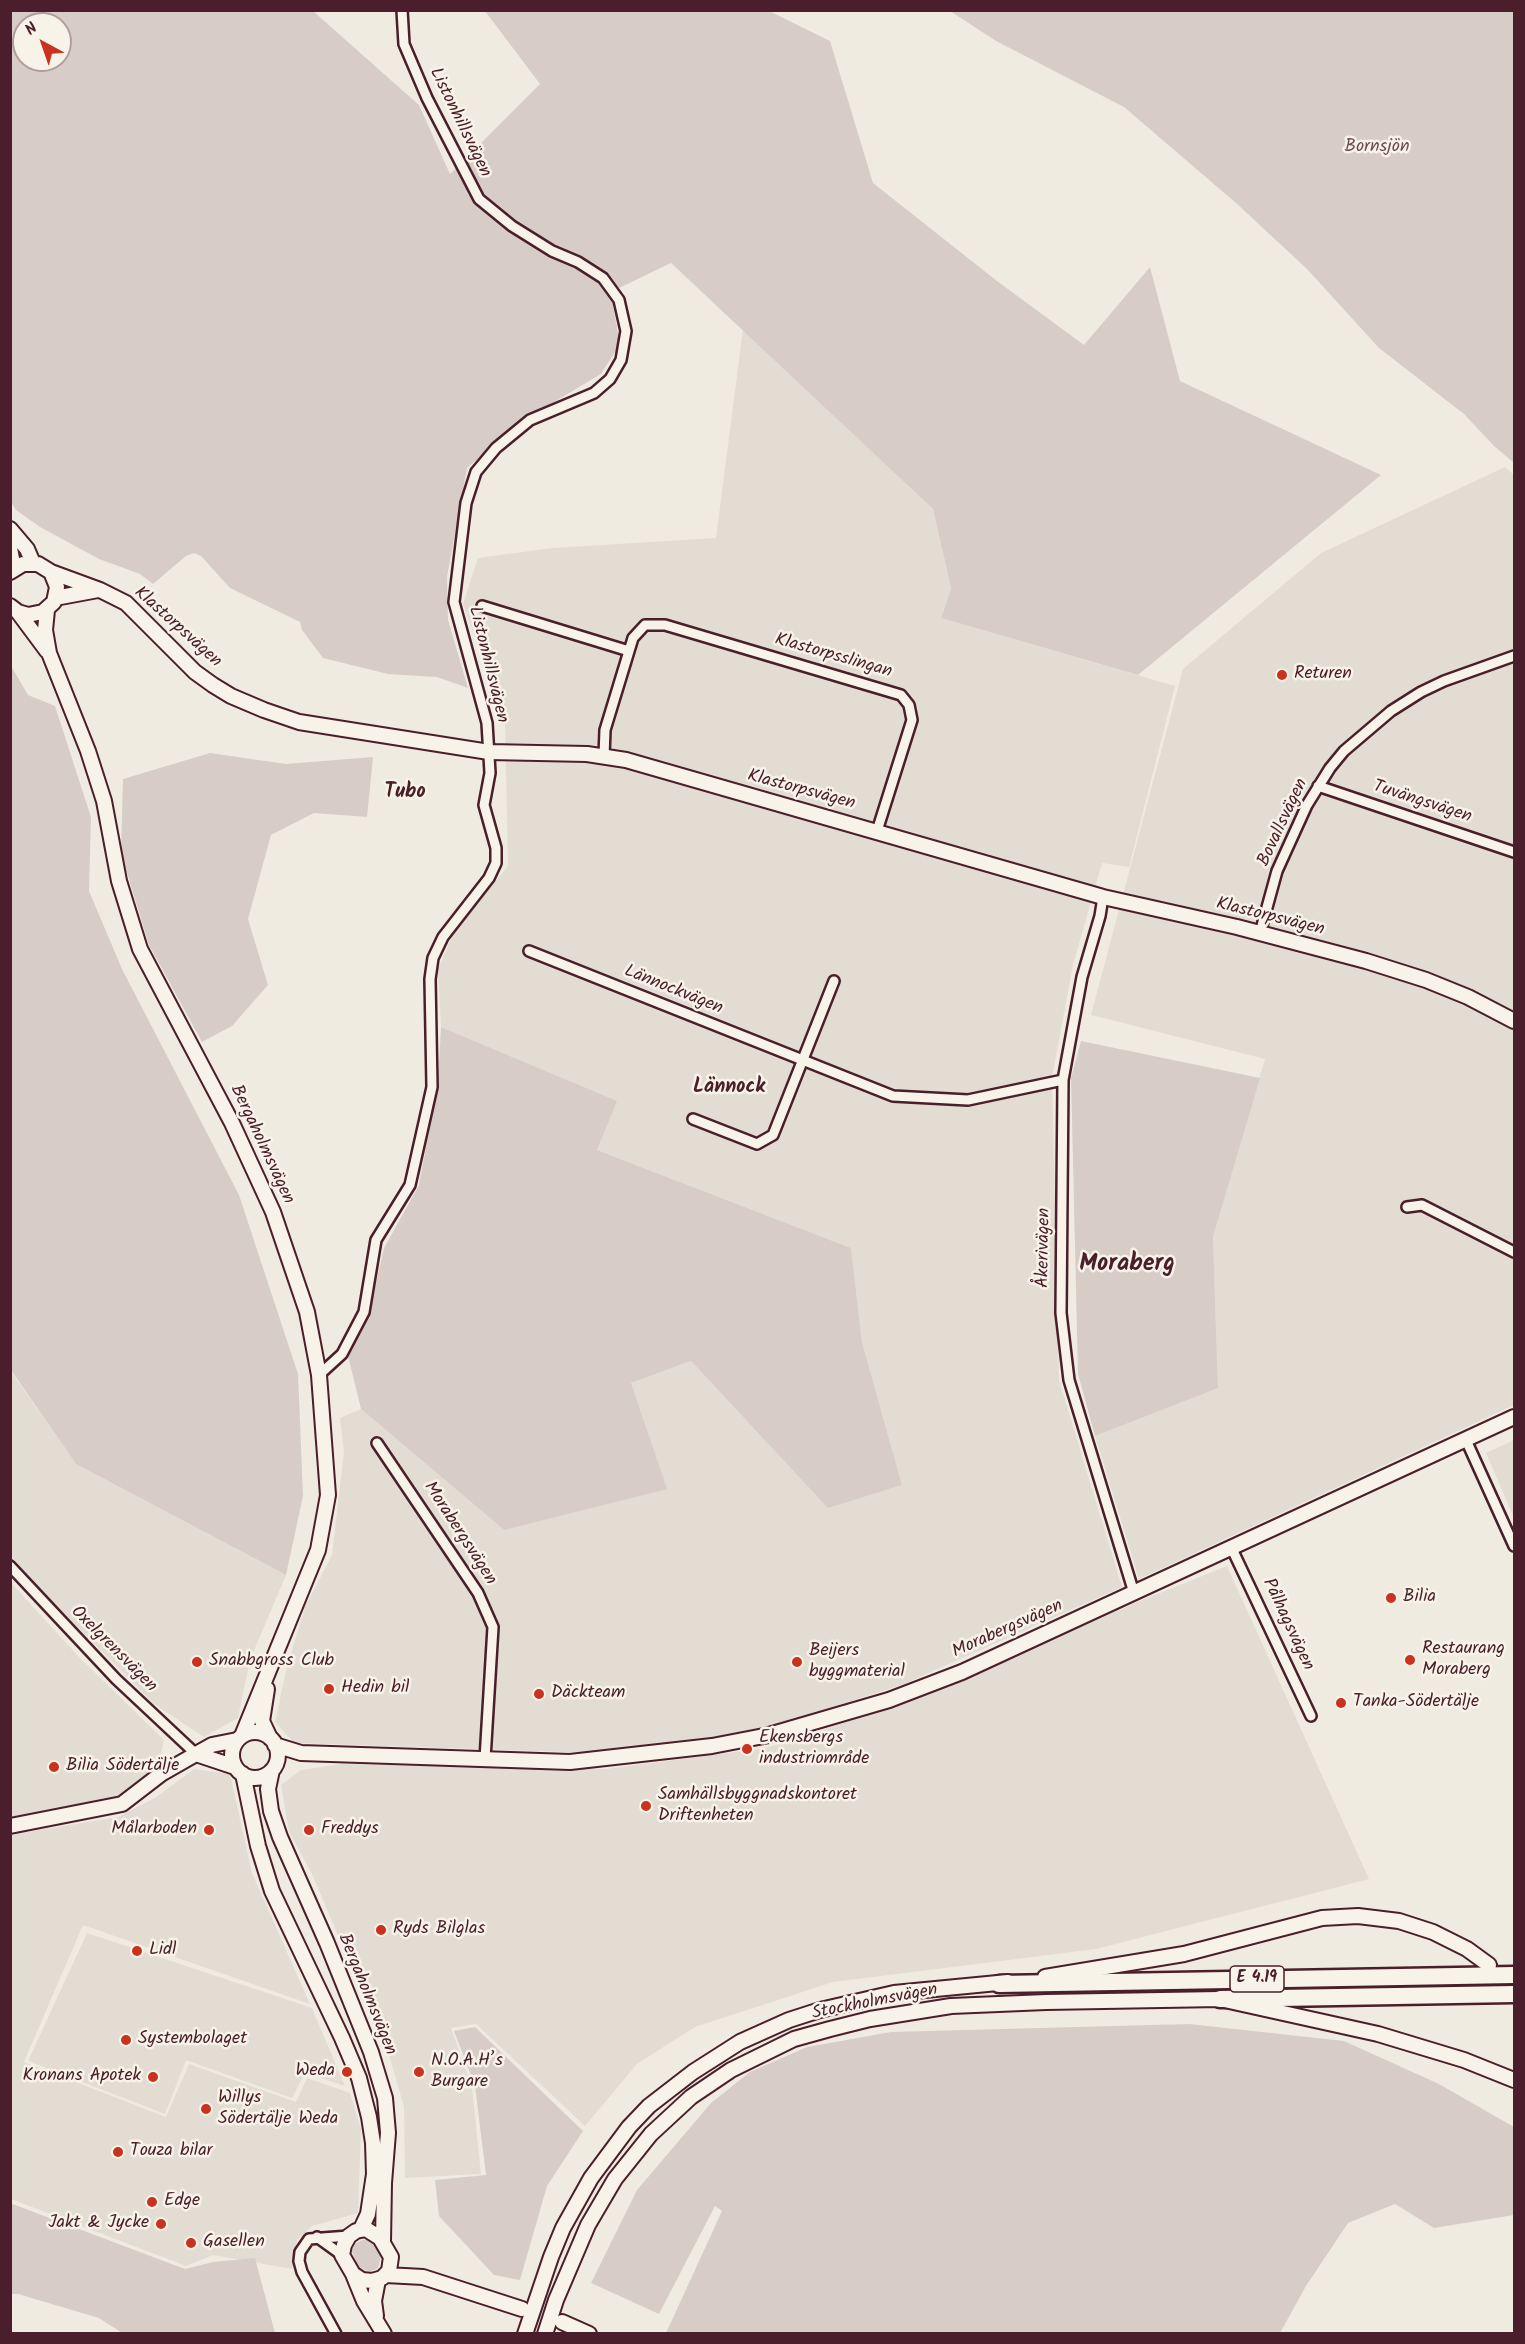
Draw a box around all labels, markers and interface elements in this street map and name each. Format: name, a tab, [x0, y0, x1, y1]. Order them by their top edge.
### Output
north arrow	[12, 12, 72, 72]
text: N	[19, 17, 43, 42]
street label: Listonhillsvägen	[423, 65, 495, 181]
park label: Bornsjön	[1344, 137, 1410, 159]
street label: Klastorpsvägen	[129, 583, 225, 673]
street label: Listonhillsvägen	[462, 605, 512, 725]
street label: Klastorpsslingan	[772, 630, 894, 684]
place label: Returen	[1294, 664, 1352, 686]
marker: Returen	[1275, 668, 1289, 682]
street label: Klastorpsvägen	[745, 766, 857, 816]
street label: Bovallsvägen	[1254, 776, 1314, 870]
street label: Tuvängsvägen	[1370, 777, 1474, 829]
district label: Tubo	[384, 782, 426, 806]
street label: Klastorpsvägen	[1214, 894, 1326, 942]
street label: Lännockvägen	[621, 961, 725, 1021]
district label: Lännock	[693, 1077, 765, 1101]
street label: Bergaholmsvägen	[224, 1082, 298, 1208]
street label: Åkerivägen	[1034, 1208, 1056, 1288]
district label: Moraberg	[1079, 1252, 1175, 1280]
street label: Morabergsvägen	[418, 1478, 500, 1590]
street label: Pålhagsvägen	[1256, 1575, 1318, 1675]
place label: Bilia	[1403, 1587, 1436, 1609]
marker: Bilia	[1384, 1591, 1398, 1605]
street label: Morabergsvägen	[949, 1596, 1067, 1664]
street label: Oxelgrensvägen	[65, 1602, 161, 1698]
place label: Restaurang Moraberg	[1422, 1639, 1505, 1682]
place label: Beijers byggmaterial	[809, 1641, 905, 1684]
place label: Snabbgross Club	[209, 1651, 334, 1673]
marker: Restaurang Moraberg	[1403, 1653, 1417, 1667]
marker: Snabbgross Club	[190, 1655, 204, 1669]
marker: Beijers byggmaterial	[790, 1655, 804, 1669]
place label: Hedin bil	[341, 1678, 409, 1700]
marker: Hedin bil	[322, 1682, 336, 1696]
place label: Däckteam	[551, 1683, 625, 1705]
marker: Däckteam	[532, 1687, 546, 1701]
place label: Tanka-Södertälje	[1353, 1692, 1479, 1714]
marker: Tanka-Södertälje	[1334, 1696, 1348, 1710]
place label: Ekensbergs industriområde	[759, 1728, 869, 1770]
marker: Ekensbergs industriområde	[740, 1742, 754, 1756]
place label: Bilia Södertälje	[66, 1756, 179, 1778]
marker: Bilia Södertälje	[47, 1760, 61, 1774]
place label: Samhällsbyggnadskontoret Driftenheten	[658, 1785, 857, 1828]
marker: Samhällsbyggnadskontoret Driftenheten	[639, 1799, 653, 1813]
place label: Målarboden	[111, 1819, 197, 1841]
place label: Freddys	[321, 1819, 379, 1841]
marker: Målarboden	[202, 1823, 216, 1837]
marker: Freddys	[302, 1823, 316, 1837]
place label: Ryds Bilglas	[393, 1919, 485, 1941]
marker: Ryds Bilglas	[374, 1923, 388, 1937]
street label: Bergaholmsvägen	[332, 1931, 400, 2059]
place label: Lidl	[149, 1940, 177, 1962]
marker: Lidl	[130, 1944, 144, 1958]
road number: E 4.19	[1230, 1966, 1284, 1992]
street label: Stockholmsvägen	[810, 1980, 940, 2026]
place label: Systembolaget	[138, 2029, 247, 2051]
marker: Systembolaget	[119, 2033, 133, 2047]
place label: N.O.A.H’s Burgare	[431, 2051, 503, 2094]
place label: Weda	[295, 2061, 335, 2083]
marker: Weda	[340, 2065, 354, 2079]
marker: N.O.A.H’s Burgare	[412, 2065, 426, 2079]
place label: Kronans Apotek	[23, 2066, 141, 2088]
marker: Kronans Apotek	[146, 2070, 160, 2084]
place label: Willys Södertälje Weda	[218, 2088, 338, 2130]
marker: Willys Södertälje Weda	[199, 2102, 213, 2116]
place label: Touza bilar	[130, 2141, 213, 2163]
marker: Touza bilar	[111, 2145, 125, 2159]
place label: Edge	[164, 2191, 200, 2213]
marker: Edge	[145, 2195, 159, 2209]
place label: Jakt & Jycke	[48, 2213, 149, 2235]
marker: Jakt & Jycke	[154, 2217, 168, 2231]
place label: Gasellen	[203, 2232, 265, 2254]
marker: Gasellen	[184, 2236, 198, 2250]

